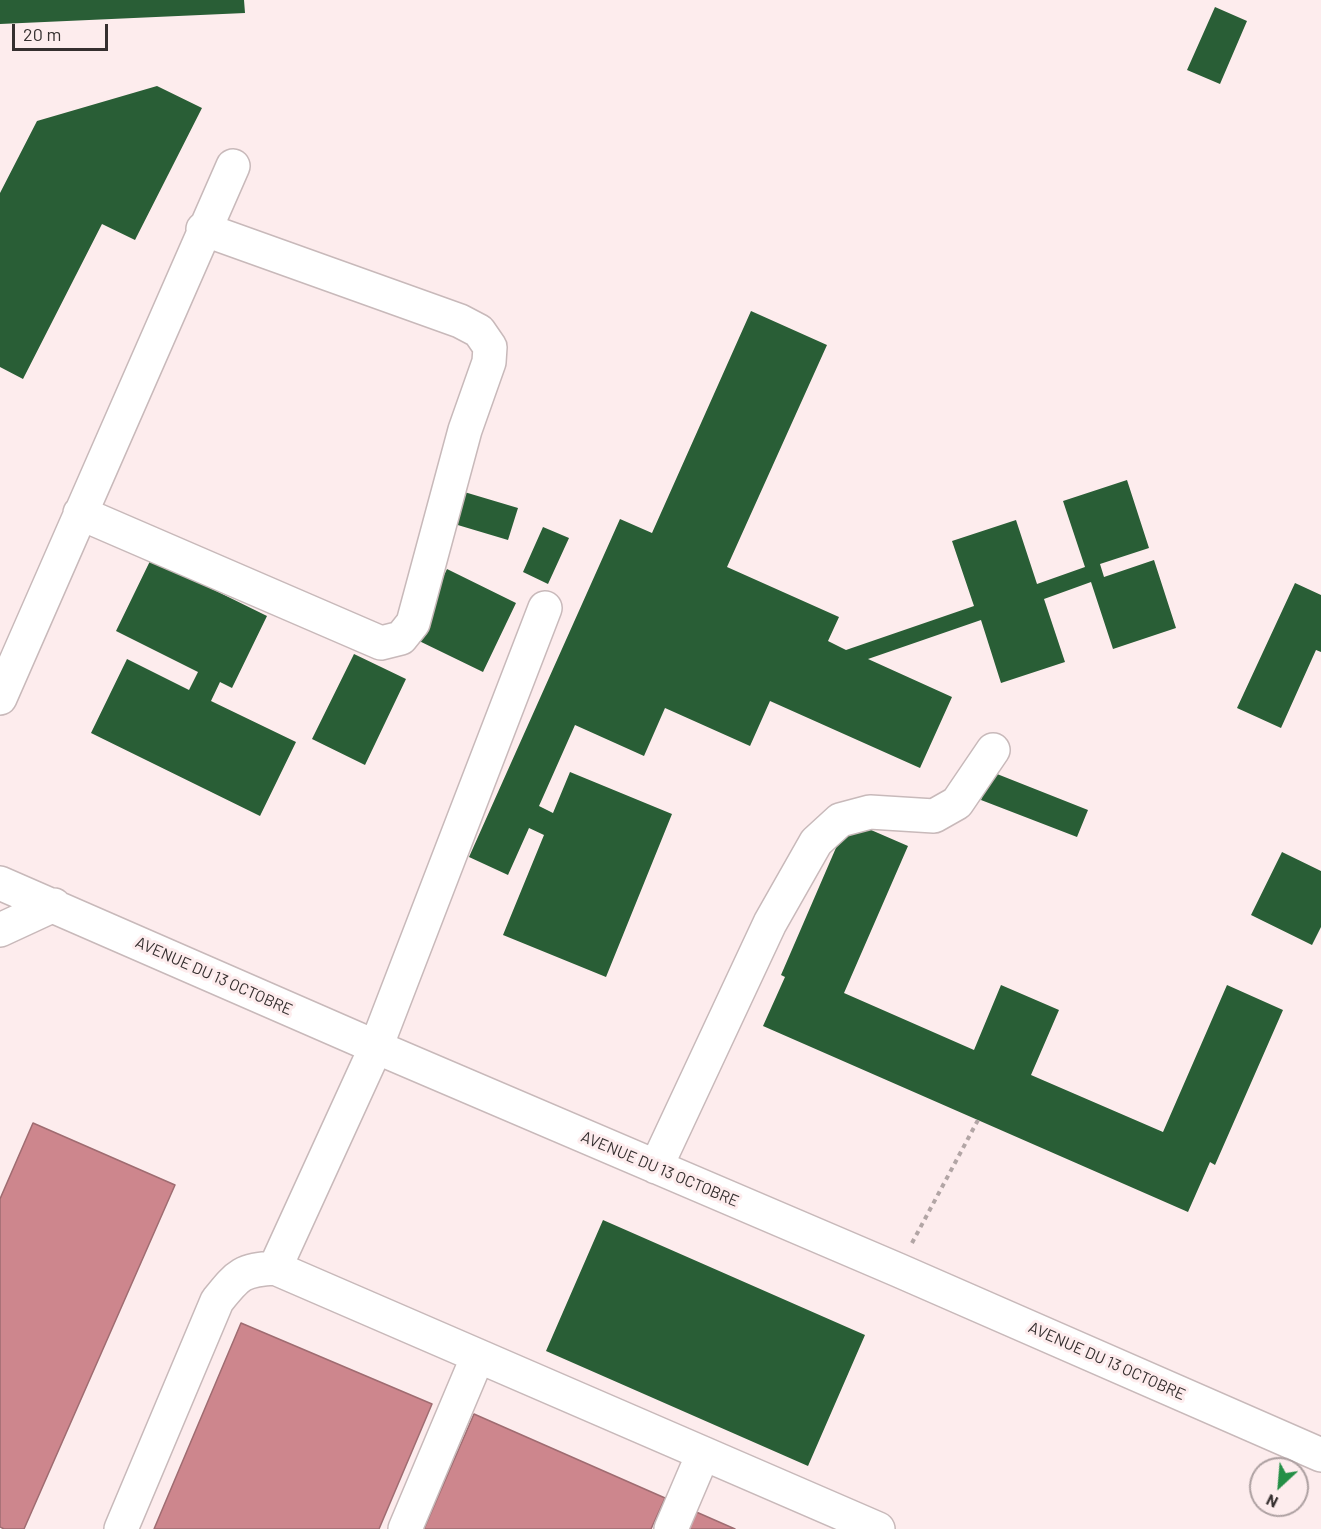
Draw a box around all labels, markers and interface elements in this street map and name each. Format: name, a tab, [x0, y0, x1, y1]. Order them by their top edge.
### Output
scale bar	[15, 12, 111, 50]
text: 20 m	[23, 23, 61, 45]
street label: AVENUE DU 13 OCTOBRE	[133, 933, 295, 1019]
street label: AVENUE DU 13 OCTOBRE	[578, 1127, 742, 1211]
street label: AVENUE DU 13 OCTOBRE	[1026, 1318, 1188, 1404]
north arrow	[1249, 1457, 1309, 1517]
text: N	[1263, 1491, 1281, 1513]

